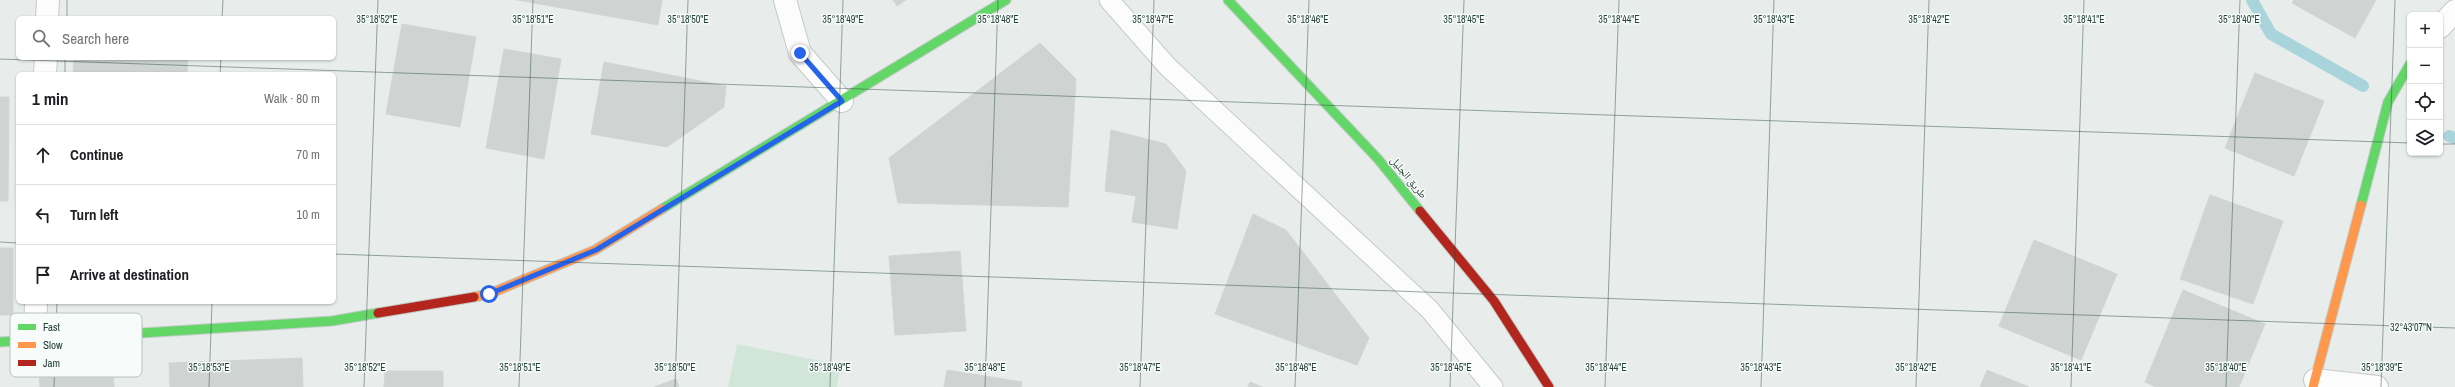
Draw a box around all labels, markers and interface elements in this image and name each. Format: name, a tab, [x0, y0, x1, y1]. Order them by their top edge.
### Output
map controls	[2407, 12, 2443, 156]
button: +	[2407, 12, 2443, 48]
text: 35°18'52"E	[356, 13, 398, 26]
text: 35°18'51"E	[512, 13, 554, 26]
text: 35°18'50"E	[667, 13, 709, 26]
text: 35°18'49"E	[822, 13, 864, 26]
text: 35°18'48"E	[977, 13, 1019, 26]
text: 35°18'47"E	[1132, 13, 1174, 26]
text: 35°18'46"E	[1287, 13, 1329, 26]
text: 35°18'45"E	[1443, 13, 1485, 26]
text: 35°18'44"E	[1598, 13, 1640, 26]
text: 35°18'43"E	[1753, 13, 1795, 26]
text: 35°18'42"E	[1908, 13, 1950, 26]
text: 35°18'41"E	[2063, 13, 2105, 26]
text: 35°18'40"E	[2218, 13, 2260, 26]
search box	[16, 16, 336, 60]
icon: search	[30, 27, 52, 49]
text: Search here	[62, 28, 129, 49]
route end	[791, 44, 809, 62]
button: −	[2407, 48, 2443, 84]
button: locate	[2407, 84, 2443, 120]
text: 1 min	[32, 87, 68, 110]
text: Walk · 80 m	[264, 90, 320, 107]
button: layers	[2407, 120, 2443, 156]
icon: ahead	[32, 144, 54, 166]
text: Continue	[70, 144, 123, 165]
text: 70 m	[296, 146, 320, 163]
street label: طريق الجليل	[1388, 153, 1430, 201]
icon: left	[32, 204, 54, 226]
text: Turn left	[70, 204, 118, 225]
text: 10 m	[296, 206, 320, 223]
icon: arrive	[32, 264, 54, 286]
text: Arrive at destination	[70, 264, 189, 285]
route start	[480, 285, 498, 303]
legend	[10, 313, 142, 377]
text: Fast	[43, 320, 61, 334]
text: 32°43'07"N	[2390, 321, 2432, 334]
text: Slow	[43, 338, 63, 352]
text: Jam	[43, 356, 60, 370]
text: 35°18'53"E	[188, 361, 230, 374]
text: 35°18'52"E	[344, 361, 386, 374]
text: 35°18'51"E	[499, 361, 541, 374]
text: 35°18'50"E	[654, 361, 696, 374]
text: 35°18'49"E	[809, 361, 851, 374]
text: 35°18'48"E	[964, 361, 1006, 374]
text: 35°18'47"E	[1119, 361, 1161, 374]
text: 35°18'46"E	[1275, 361, 1317, 374]
text: 35°18'45"E	[1430, 361, 1472, 374]
text: 35°18'44"E	[1585, 361, 1627, 374]
text: 35°18'43"E	[1740, 361, 1782, 374]
text: 35°18'42"E	[1895, 361, 1937, 374]
text: 35°18'41"E	[2050, 361, 2092, 374]
text: 35°18'40"E	[2205, 361, 2247, 374]
text: 35°18'39"E	[2361, 361, 2403, 374]

